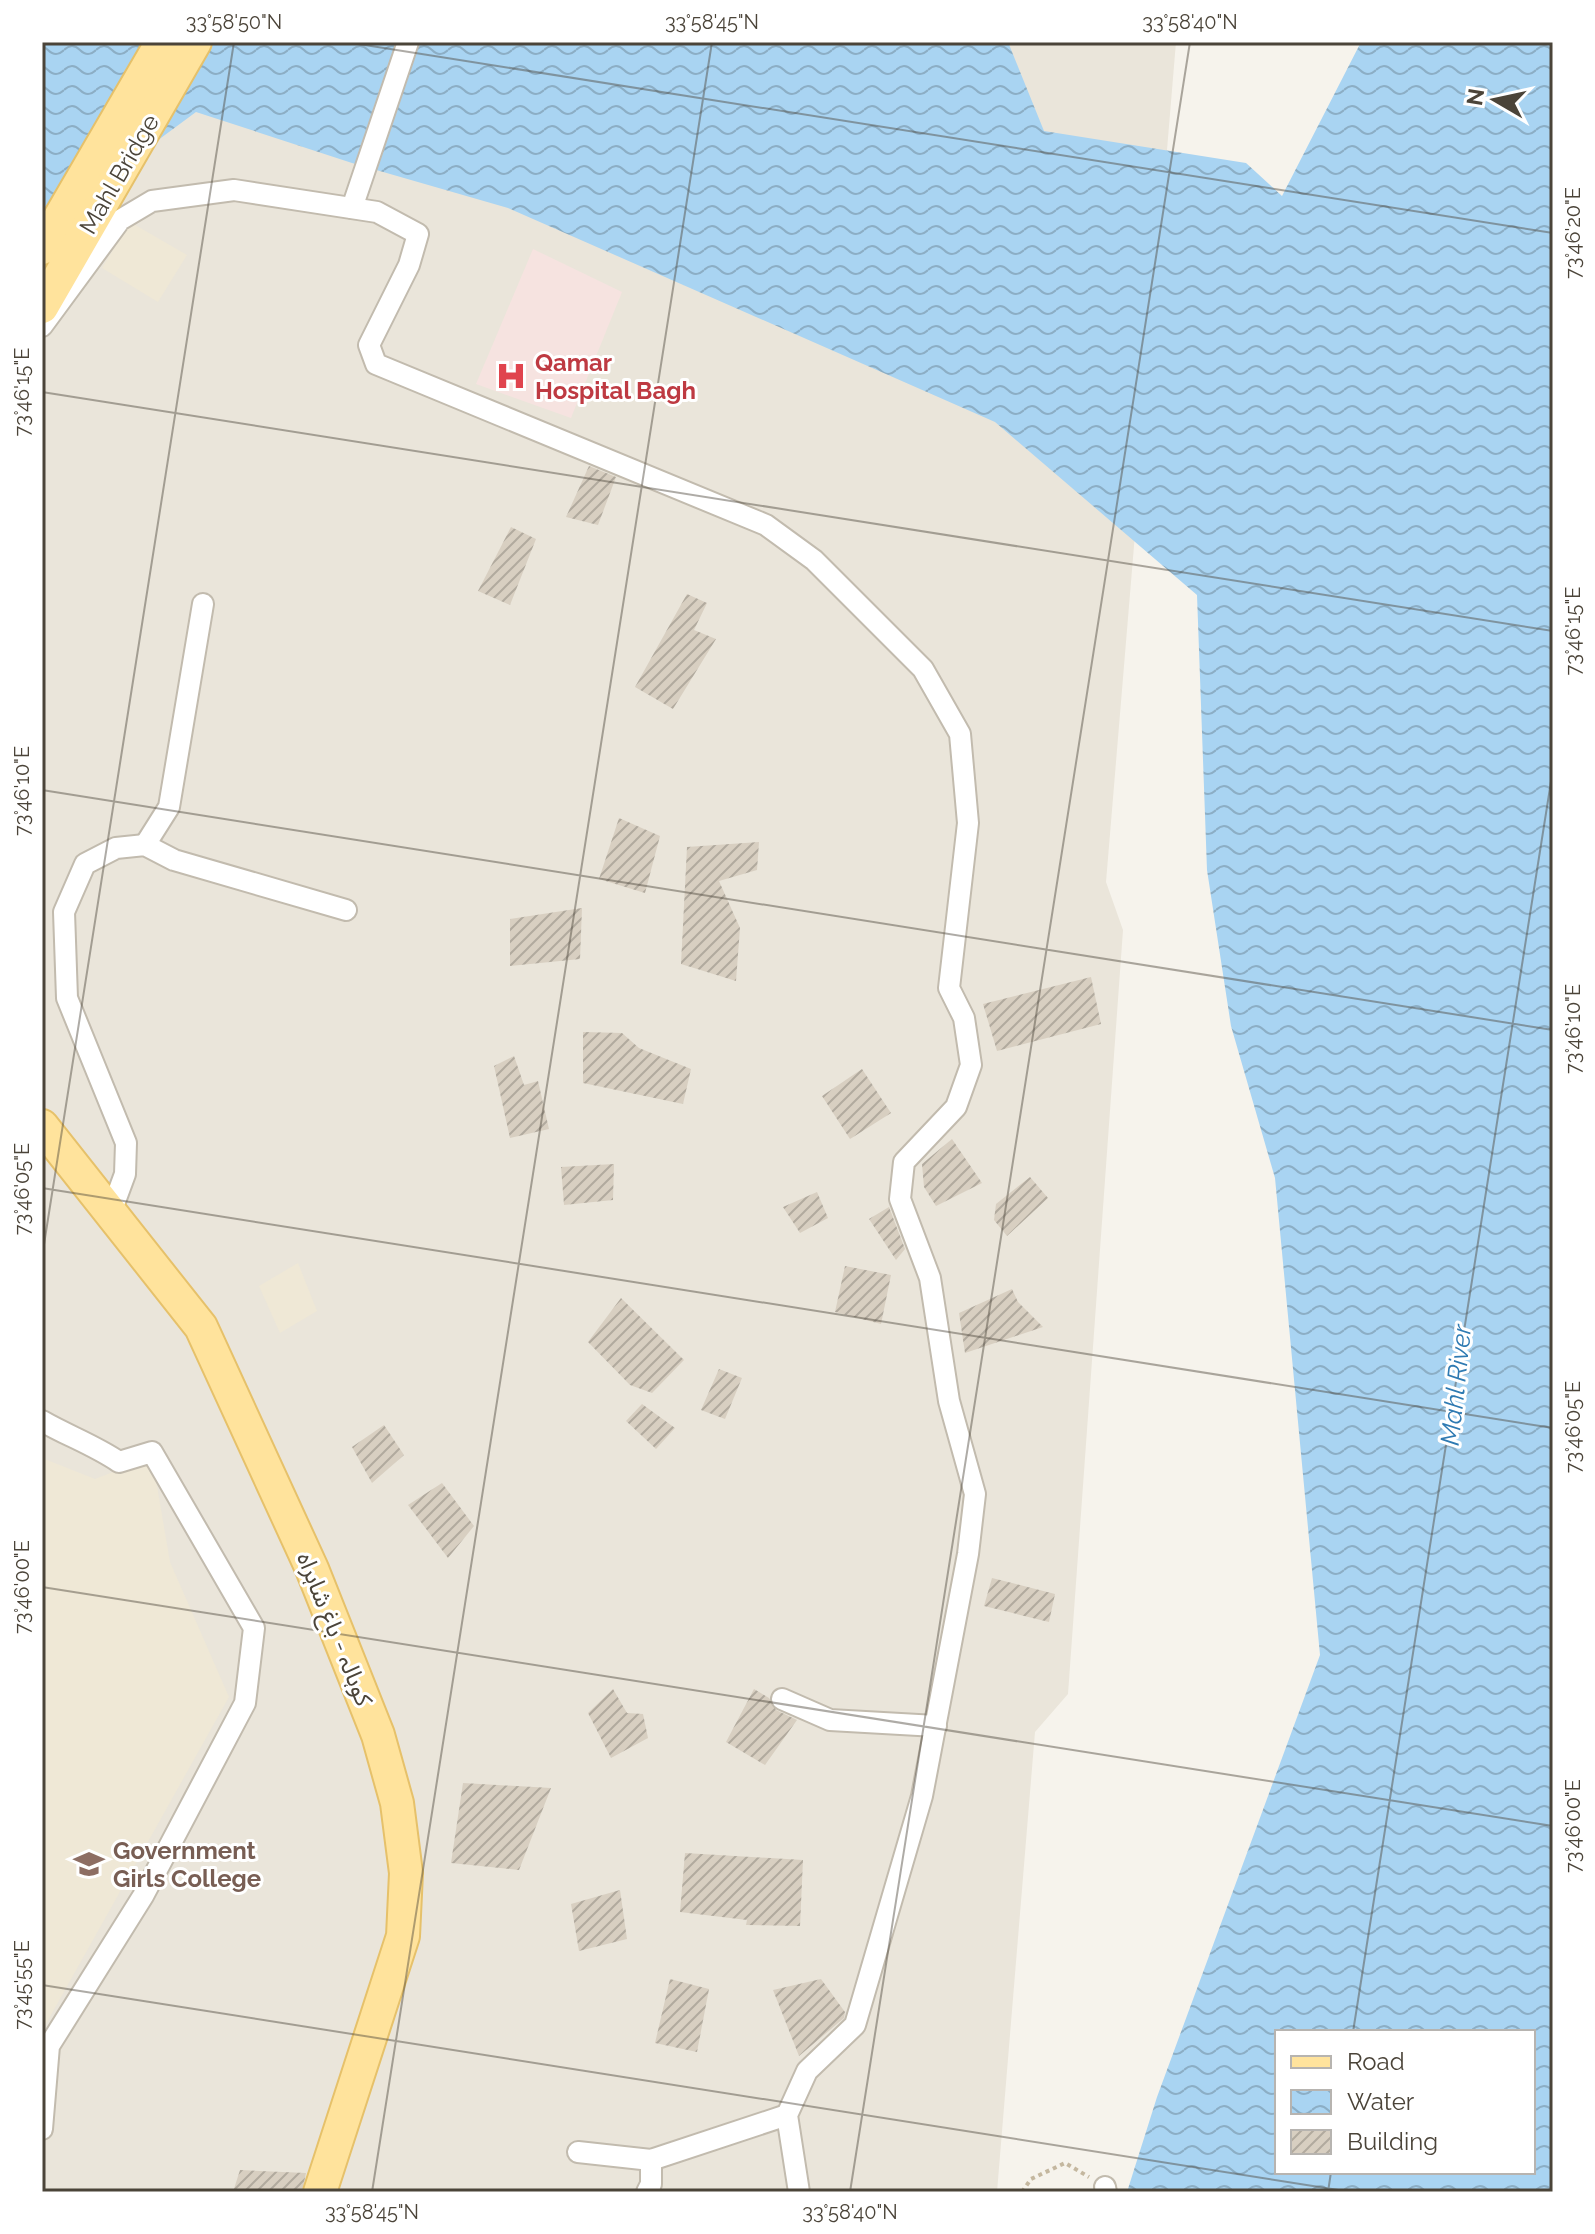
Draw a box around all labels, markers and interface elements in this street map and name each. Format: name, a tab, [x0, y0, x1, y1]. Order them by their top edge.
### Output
text: 33°58'50"N	[186, 10, 282, 34]
text: 33°58'45"N	[665, 10, 759, 34]
text: 33°58'40"N	[1142, 10, 1238, 34]
north arrow	[1455, 60, 1535, 140]
text: N	[1461, 87, 1489, 107]
street label: Mahl Bridge	[73, 109, 165, 239]
text: 73°46'20"E	[1561, 187, 1585, 279]
text: 73°46'15"E	[10, 348, 34, 436]
place label: Qamar Hospital Bagh	[535, 348, 696, 405]
hospital icon: Qamar Hospital Bagh	[494, 359, 528, 393]
text: 73°46'15"E	[1561, 587, 1585, 675]
text: 73°46'10"E	[10, 746, 34, 836]
text: 73°46'10"E	[1561, 984, 1585, 1074]
text: 73°46'05"E	[10, 1143, 34, 1235]
water label: Mahl River	[1435, 1322, 1477, 1447]
text: 73°46'05"E	[1561, 1381, 1585, 1473]
text: 73°46'00"E	[10, 1540, 34, 1634]
street label: کوہالہ - باغ شاہراہ	[288, 1548, 379, 1712]
text: 73°46'00"E	[1561, 1779, 1585, 1873]
place label: Government Girls College	[113, 1836, 261, 1893]
school or university icon: Government Girls College	[72, 1847, 106, 1881]
text: 73°45'55"E	[10, 1940, 34, 2030]
legend	[1275, 2030, 1535, 2174]
text: Road	[1347, 2047, 1405, 2076]
text: Water	[1347, 2087, 1415, 2116]
text: Building	[1347, 2127, 1438, 2156]
text: 33°58'45"N	[325, 2200, 419, 2224]
text: 33°58'40"N	[802, 2200, 898, 2224]

